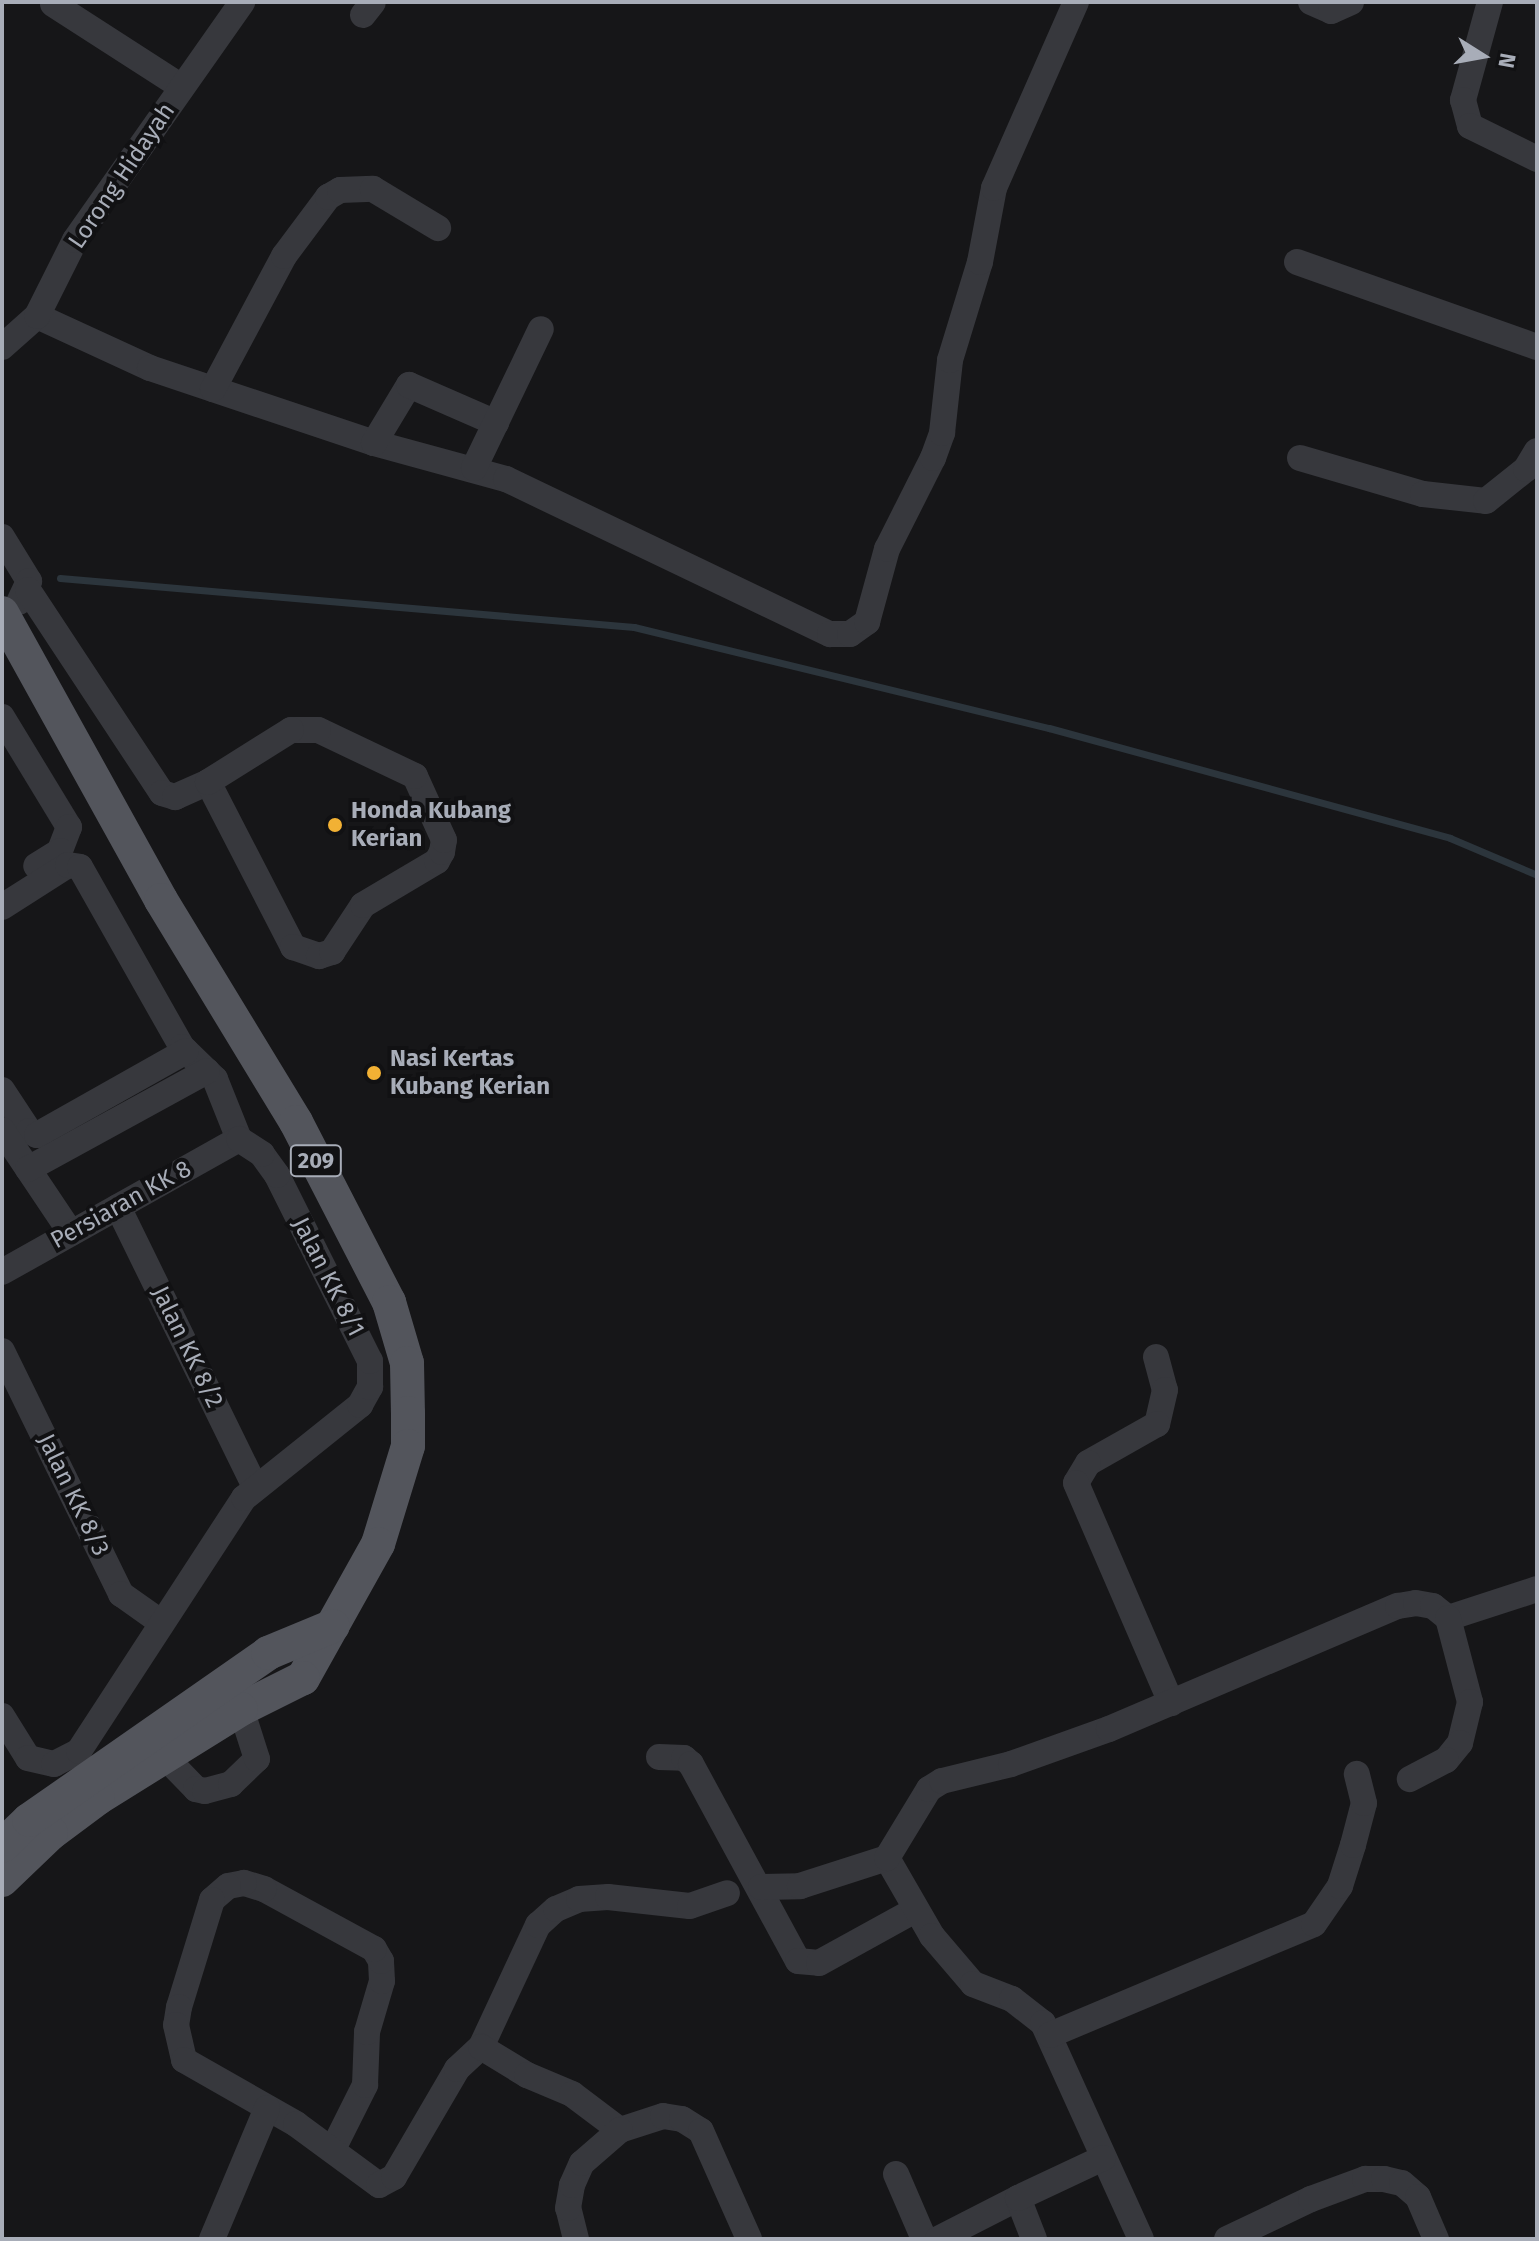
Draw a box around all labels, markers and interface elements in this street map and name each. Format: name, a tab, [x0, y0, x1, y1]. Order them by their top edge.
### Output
north arrow	[1443, 16, 1523, 96]
text: N	[1492, 51, 1522, 70]
street label: Lorong Hidayah	[63, 98, 181, 254]
place label: Honda Kubang Kerian	[351, 797, 511, 853]
marker: Honda Kubang Kerian	[326, 816, 344, 834]
place label: Nasi Kertas Kubang Kerian	[390, 1045, 550, 1101]
marker: Nasi Kertas Kubang Kerian	[365, 1064, 383, 1082]
road number: 209	[288, 1143, 344, 1179]
street label: Persiaran KK 8	[46, 1155, 196, 1255]
street label: Jalan KK 8/1	[286, 1213, 370, 1341]
street label: Jalan KK 8/2	[145, 1281, 229, 1413]
street label: Jalan KK 8/3	[31, 1429, 115, 1561]

